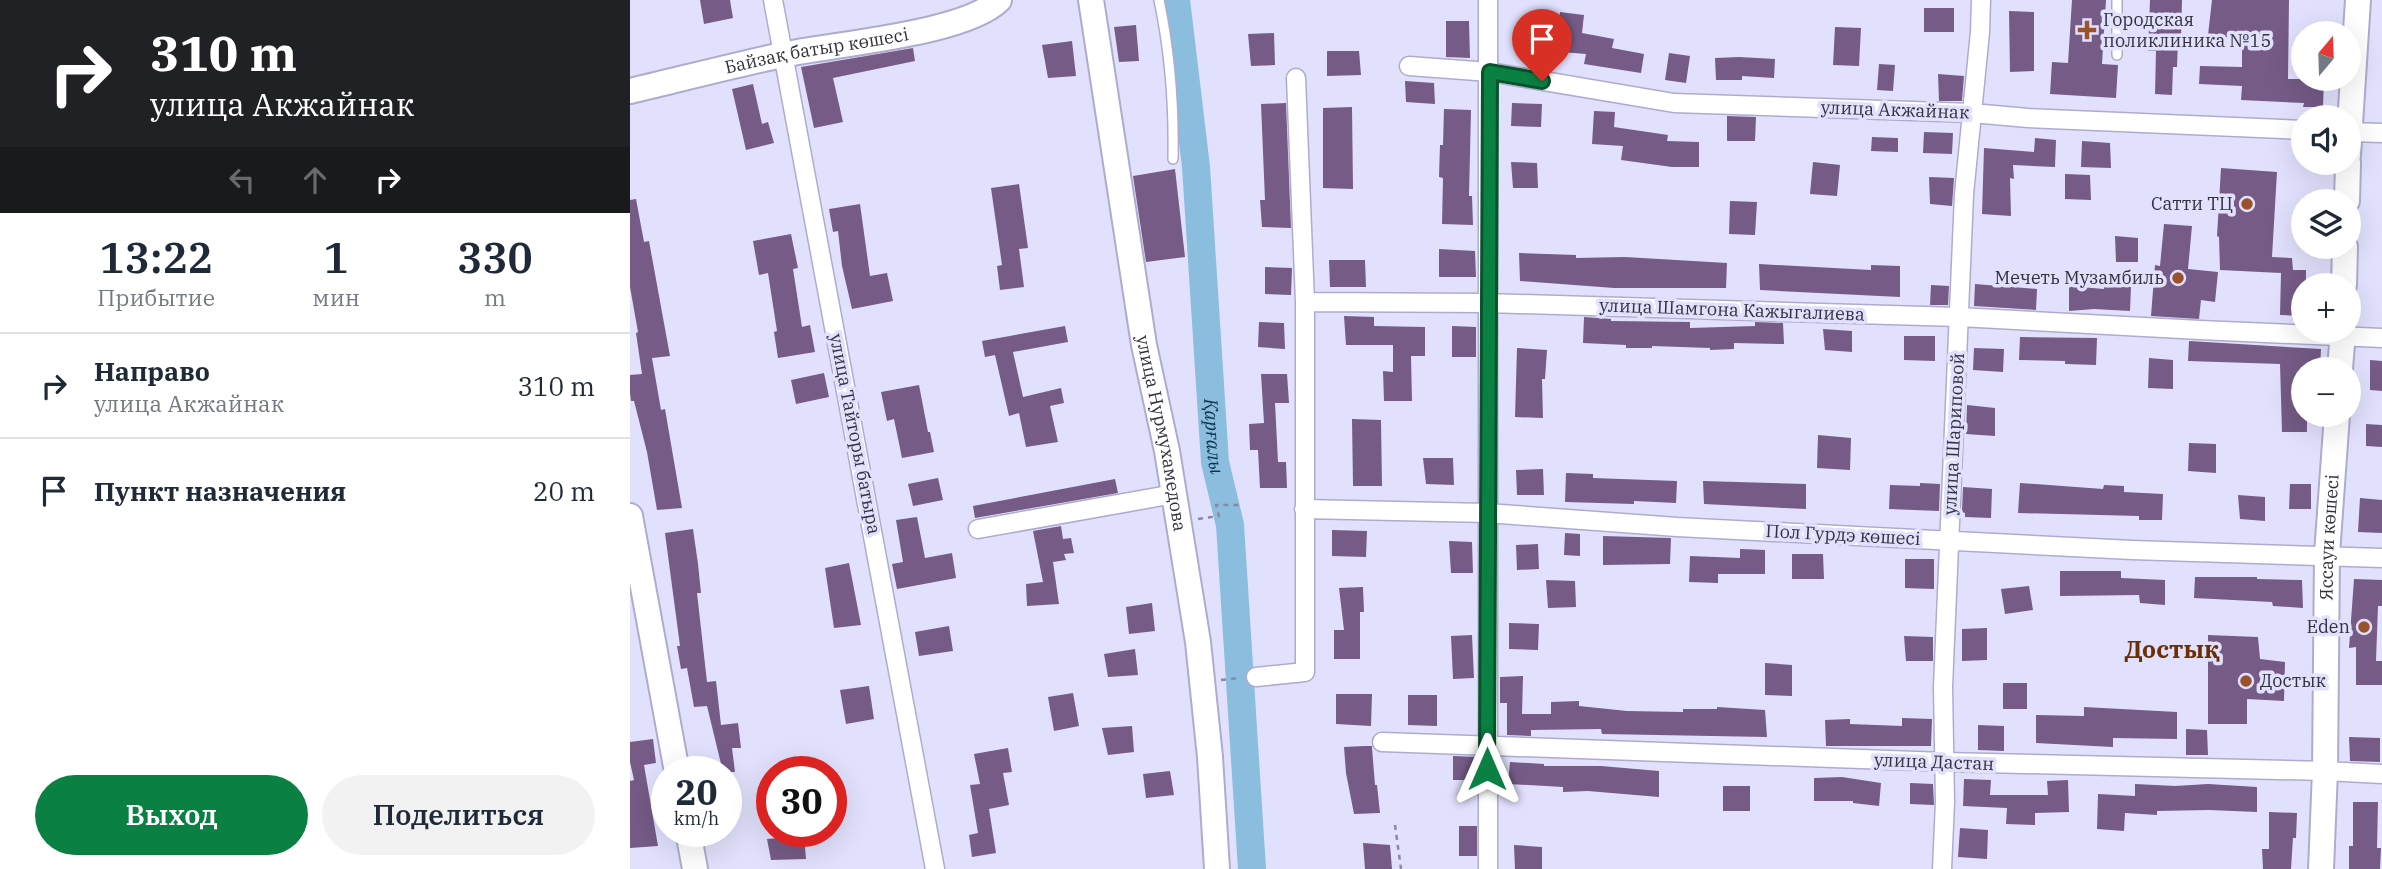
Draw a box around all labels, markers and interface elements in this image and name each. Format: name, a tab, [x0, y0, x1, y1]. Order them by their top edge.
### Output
place label: Городская поликлиника №15	[2103, 8, 2271, 52]
pin	[1512, 9, 1572, 81]
icon: arrive	[1523, 20, 1561, 58]
marker: Городская поликлиника №15	[2077, 20, 2097, 40]
text: 310 m	[150, 21, 297, 84]
north arrow	[2291, 21, 2361, 91]
map controls	[2291, 21, 2361, 427]
street label: Байзақ батыр көшесі	[722, 22, 911, 79]
icon: right	[35, 28, 126, 119]
text: улица Акжайнак	[150, 83, 414, 125]
street label: улица Акжайнак	[1820, 95, 1970, 124]
button: sound	[2291, 105, 2361, 175]
icon: left	[223, 161, 261, 199]
icon: ahead	[296, 161, 334, 199]
icon: right	[369, 161, 407, 199]
button: layers	[2291, 189, 2361, 259]
place label: Сатти ТЦ	[2151, 192, 2233, 215]
marker: Сатти ТЦ	[2239, 196, 2255, 212]
text: 13:22	[100, 230, 213, 285]
text: 1	[324, 230, 349, 285]
text: 330	[457, 230, 533, 285]
place label: Мечеть Музамбиль	[1994, 266, 2164, 289]
marker: Мечеть Музамбиль	[2170, 270, 2186, 286]
button: +	[2291, 273, 2361, 343]
text: Прибытие	[97, 282, 215, 312]
text: мин	[312, 282, 360, 312]
text: m	[484, 282, 506, 312]
street label: улица Шамгона Кажыгалиева	[1599, 293, 1865, 326]
street label: улица Тайторы батыра	[825, 332, 886, 536]
street label: улица Нурмухамедова	[1132, 333, 1192, 533]
street label: улица Шариповой	[1938, 352, 1969, 516]
text: Направо	[94, 354, 210, 388]
button: −	[2291, 357, 2361, 427]
icon: right	[35, 367, 73, 405]
text: 310 m	[517, 369, 595, 403]
text: улица Акжайнак	[94, 388, 284, 418]
water label: Қарғалы	[1199, 397, 1230, 477]
icon: arrive	[35, 472, 73, 510]
street label: Яссауи көшесі	[2315, 473, 2344, 600]
text: Пункт назначения	[94, 474, 346, 508]
text: 20 m	[533, 474, 595, 508]
street label: Пол Гурдэ көшесі	[1765, 519, 1921, 550]
place label: Eden	[2307, 615, 2350, 638]
marker: Eden	[2356, 619, 2372, 635]
district label: Достық	[2124, 633, 2220, 665]
place label: Достык	[2260, 669, 2327, 692]
marker: Достык	[2238, 673, 2254, 689]
position arrow	[1450, 732, 1524, 806]
street label: улица Дастан	[1874, 748, 1994, 775]
speed limit sign: 30	[756, 756, 847, 847]
text: 20	[675, 769, 718, 815]
button: Выход	[35, 775, 308, 855]
button: Поделиться	[322, 775, 595, 855]
text: km/h	[674, 807, 719, 830]

